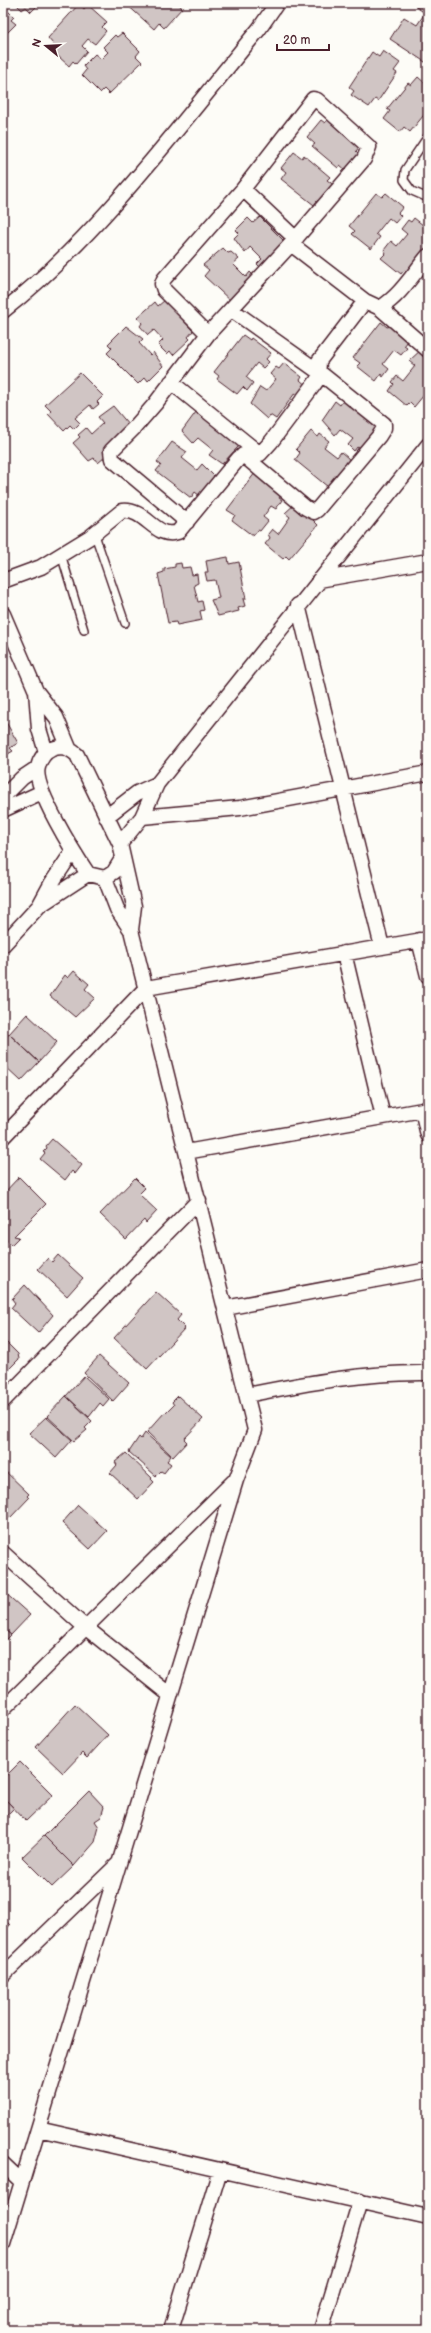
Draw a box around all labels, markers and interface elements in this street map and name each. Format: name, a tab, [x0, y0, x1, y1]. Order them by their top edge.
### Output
north arrow	[26, 26, 66, 66]
scale bar	[277, 26, 329, 52]
text: 20 m	[283, 33, 310, 48]
text: N	[30, 37, 44, 49]

